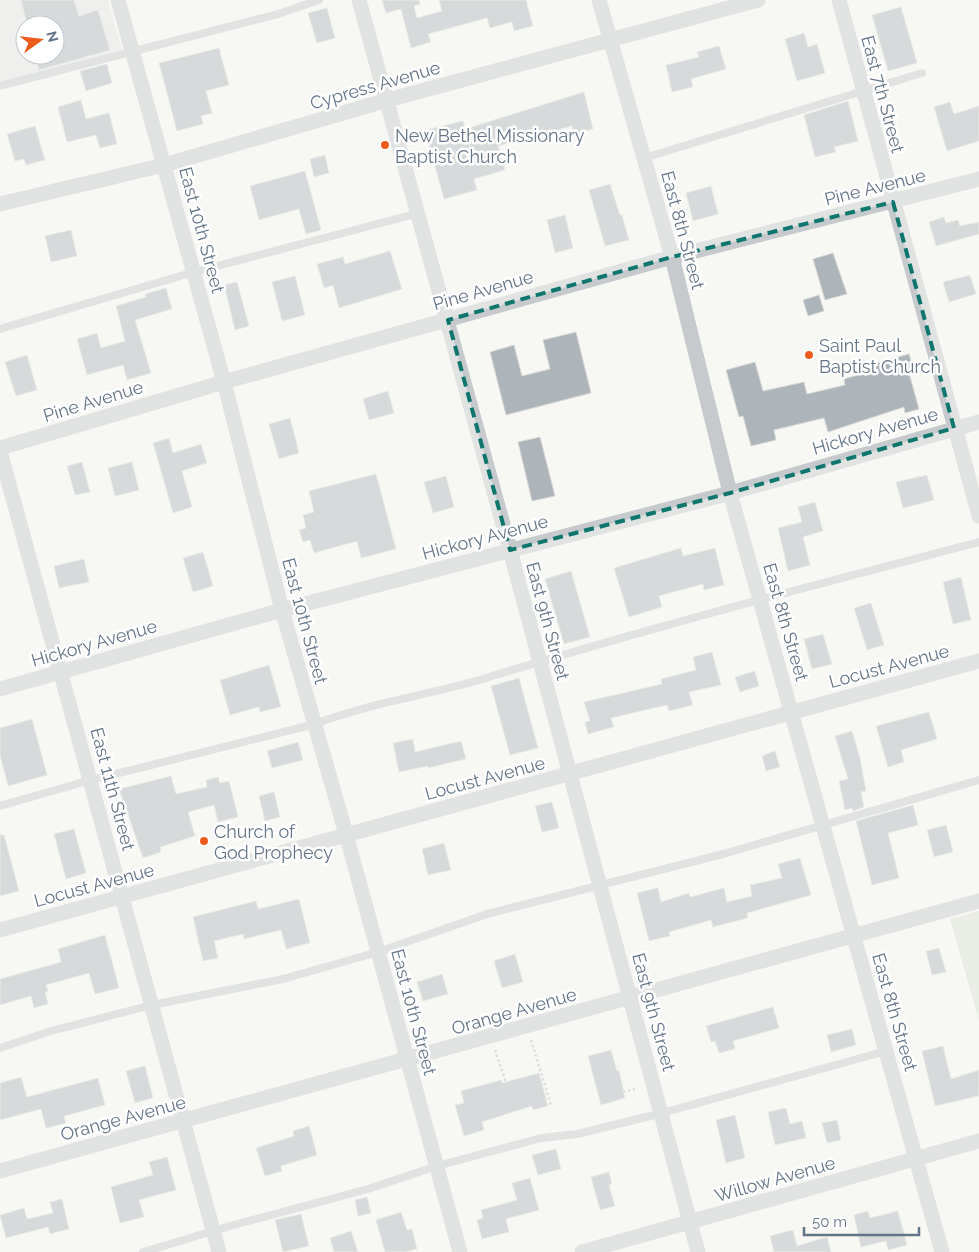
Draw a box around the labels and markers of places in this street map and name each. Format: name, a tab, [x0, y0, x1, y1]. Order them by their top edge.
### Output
place label: New Bethel Missionary Baptist Church	[395, 125, 585, 167]
marker: New Bethel Missionary Baptist Church	[379, 139, 391, 151]
place label: Saint Paul Baptist Church	[819, 335, 941, 377]
marker: Saint Paul Baptist Church	[803, 349, 815, 361]
place label: Church of God Prophecy	[214, 821, 333, 863]
marker: Church of God Prophecy	[198, 835, 210, 847]

